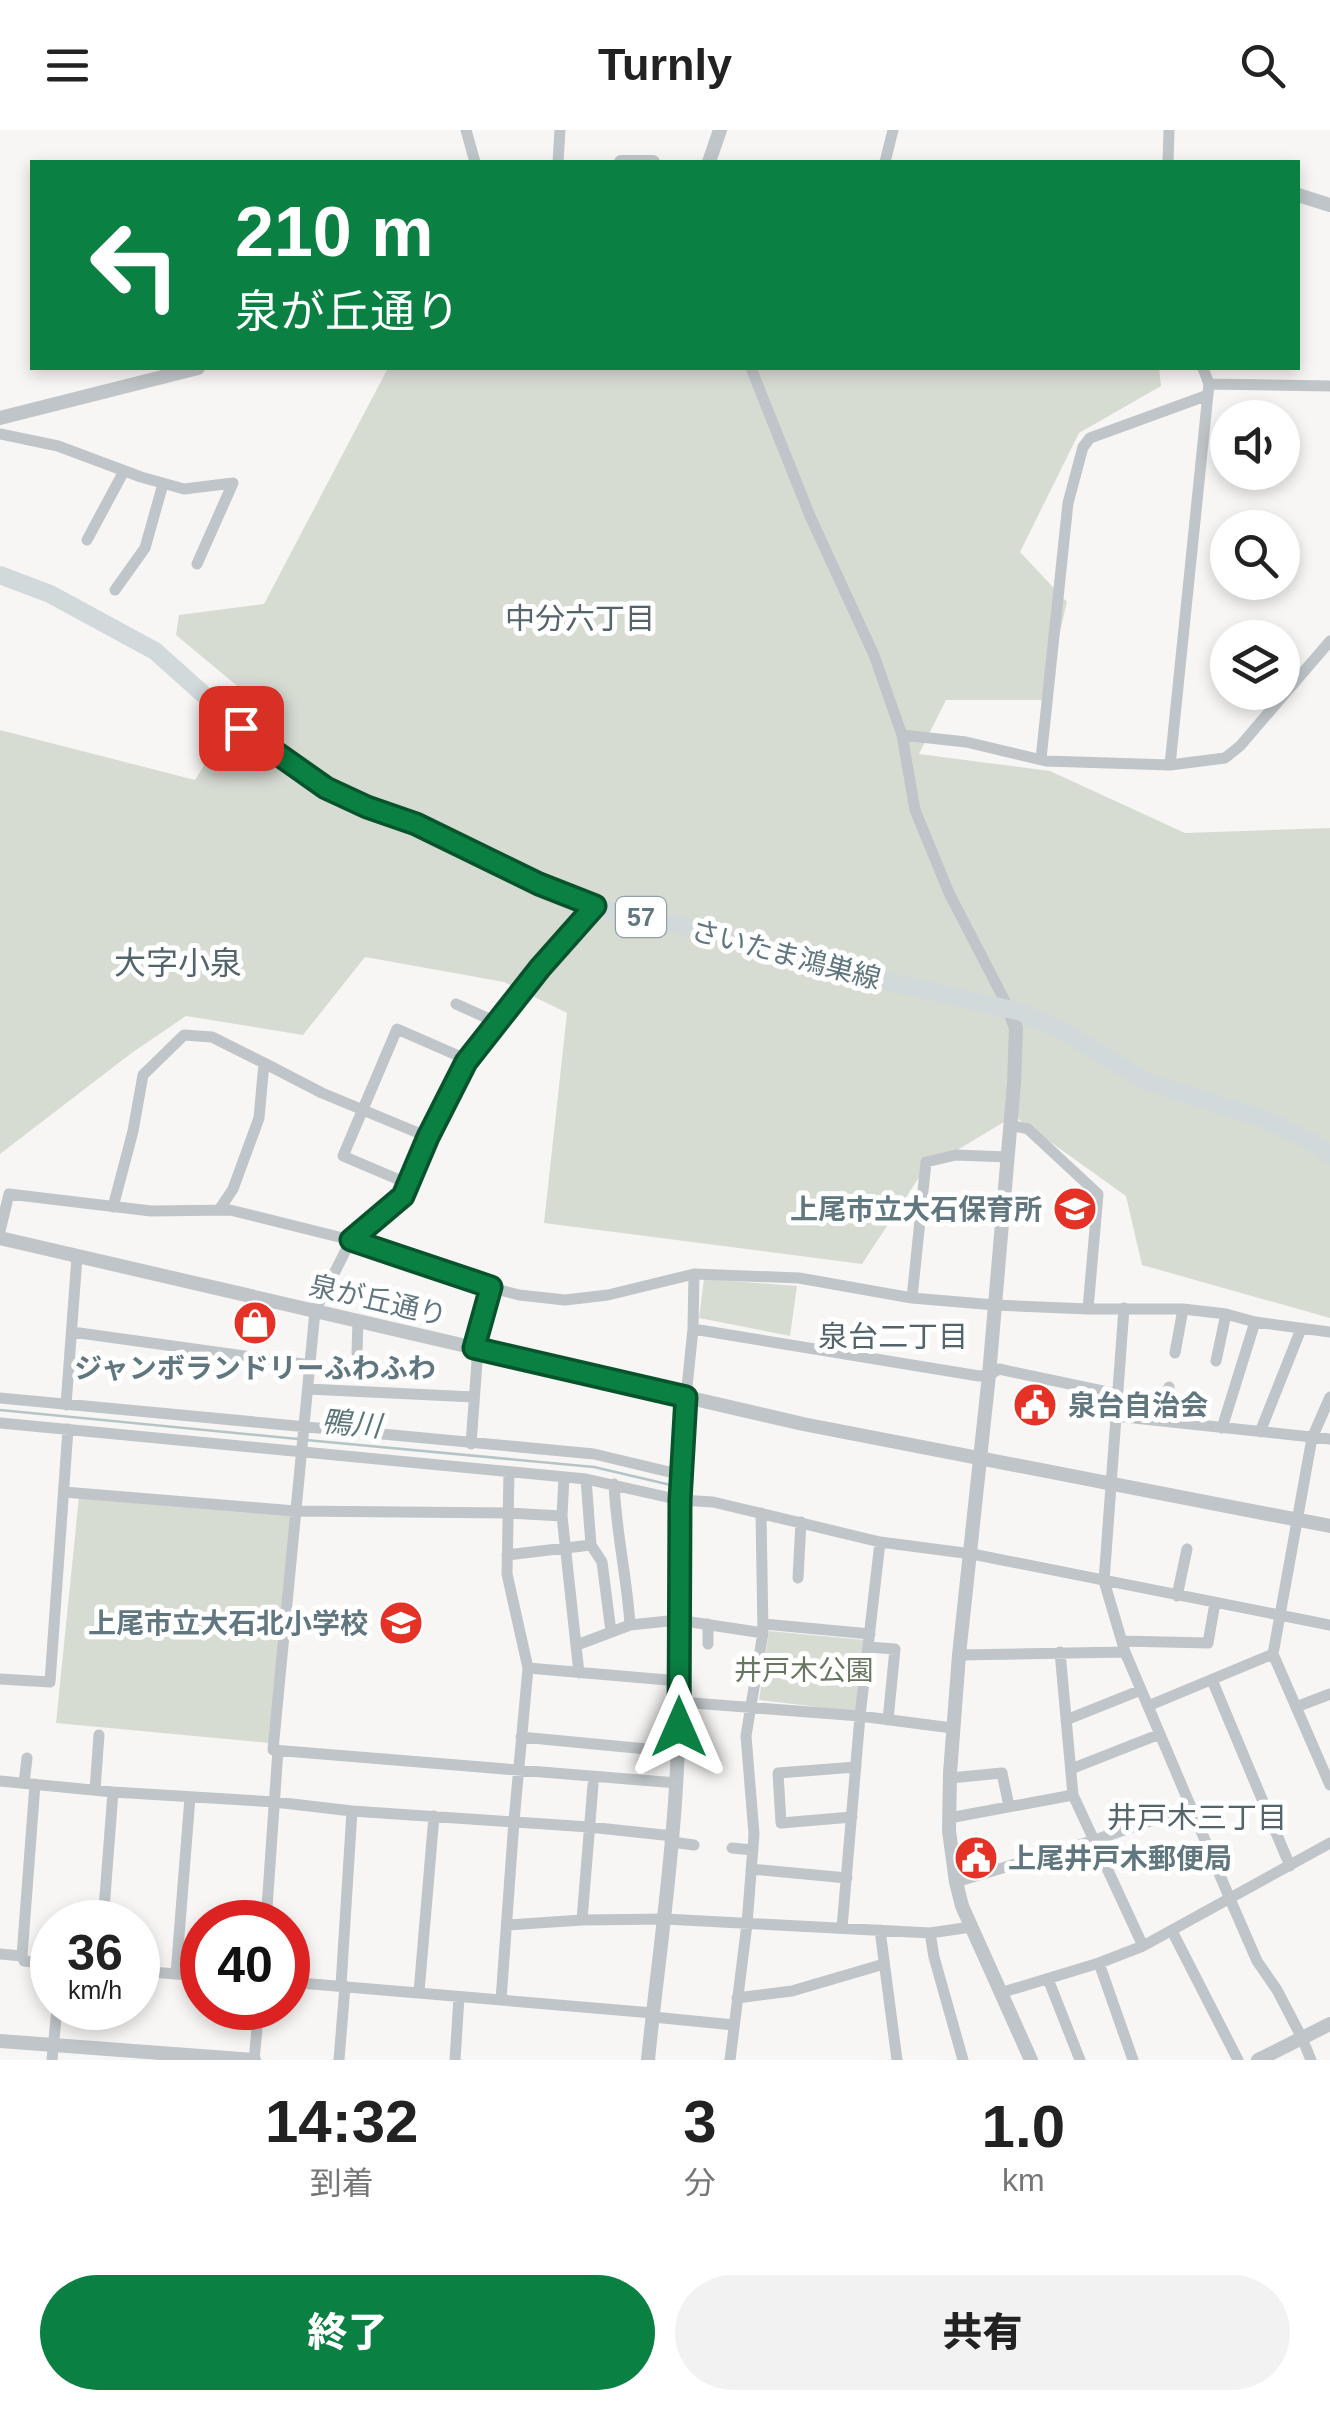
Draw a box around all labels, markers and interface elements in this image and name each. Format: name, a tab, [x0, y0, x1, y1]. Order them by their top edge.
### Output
icon: menu	[40, 38, 95, 93]
icon: search	[1235, 38, 1290, 93]
text: Turnly	[598, 39, 732, 90]
text: 210 m	[235, 193, 433, 271]
icon: left	[70, 200, 200, 330]
text: 泉が丘通り	[235, 286, 460, 337]
map controls	[1210, 400, 1300, 710]
button: sound	[1210, 400, 1300, 490]
button: search	[1210, 510, 1300, 600]
district label: 中分六丁目	[505, 602, 655, 635]
button: layers	[1210, 620, 1300, 710]
pin	[199, 686, 284, 771]
icon: arrive	[214, 701, 269, 756]
road number: 57	[616, 897, 666, 937]
street label: さいたま鴻巣線	[688, 914, 884, 995]
district label: 大字小泉	[114, 945, 242, 981]
school or university icon: 上尾市立大石保育所	[1052, 1186, 1098, 1232]
place label: 上尾市立大石保育所	[790, 1194, 1042, 1225]
street label: 泉が丘通り	[306, 1270, 450, 1331]
shop icon: ジャンボランドリーふわふわ	[232, 1300, 278, 1346]
district label: 泉台二丁目	[818, 1320, 968, 1353]
place label: ジャンボランドリーふわふわ	[74, 1353, 436, 1384]
public building icon: 泉台自治会	[1012, 1382, 1058, 1428]
place label: 泉台自治会	[1068, 1390, 1208, 1421]
water label: 鴨川	[320, 1404, 385, 1443]
school or university icon: 上尾市立大石北小学校	[378, 1600, 424, 1646]
place label: 上尾市立大石北小学校	[88, 1608, 368, 1639]
park label: 井戸木公園	[734, 1655, 874, 1686]
position arrow	[627, 1675, 731, 1779]
district label: 井戸木三丁目	[1107, 1801, 1287, 1834]
public building icon: 上尾井戸木郵便局	[953, 1835, 999, 1881]
place label: 上尾井戸木郵便局	[1008, 1843, 1232, 1874]
speed limit sign: 40	[180, 1900, 310, 2030]
text: 36	[67, 1925, 123, 1981]
text: km/h	[68, 1976, 122, 2004]
text: 14:32	[265, 2088, 418, 2155]
text: 3	[683, 2088, 717, 2155]
text: 1.0	[982, 2093, 1065, 2160]
text: km	[1002, 2162, 1045, 2198]
text: 到着	[310, 2165, 374, 2201]
text: 分	[684, 2165, 716, 2201]
button: 終了	[40, 2275, 655, 2390]
button: 共有	[675, 2275, 1290, 2390]

